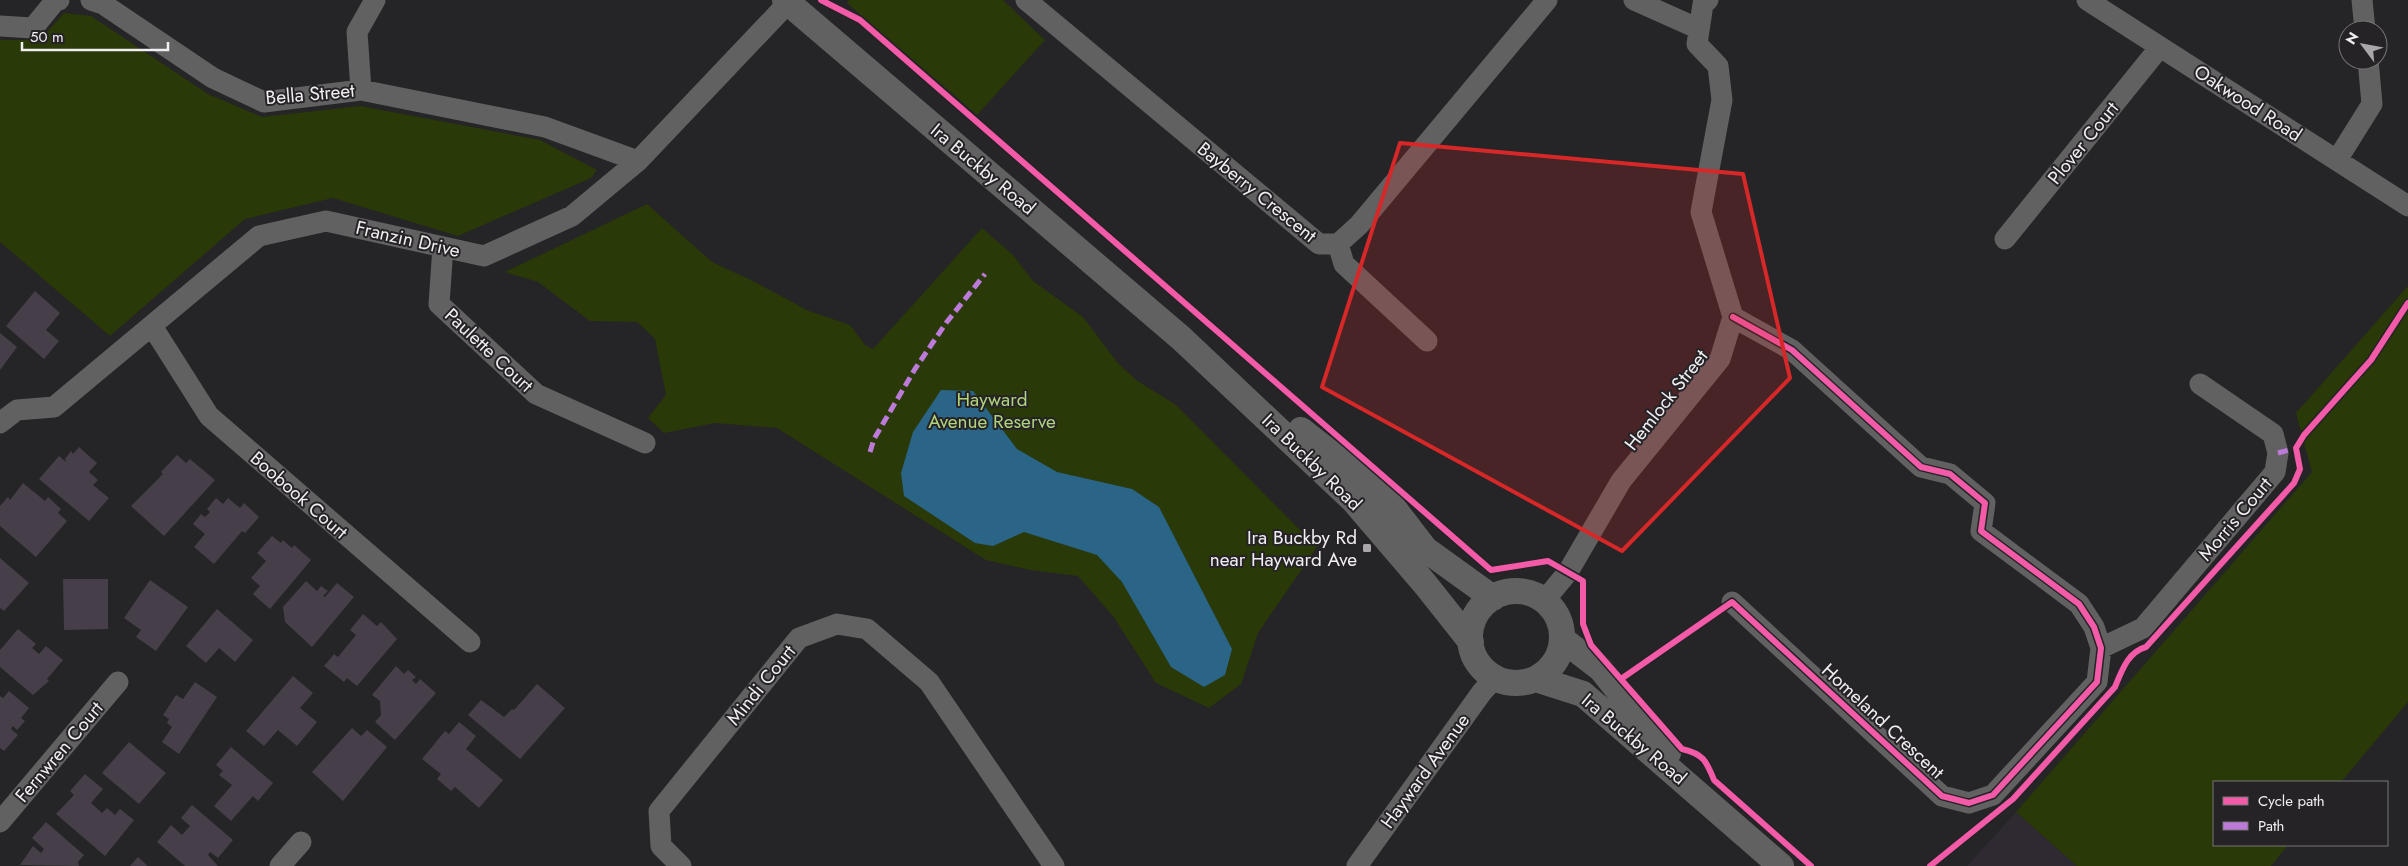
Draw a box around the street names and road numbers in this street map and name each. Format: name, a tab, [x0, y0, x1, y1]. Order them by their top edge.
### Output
street label: Oakwood Road	[2189, 58, 2307, 148]
street label: Bella Street	[264, 77, 356, 111]
street label: Plover Court	[2041, 96, 2125, 190]
street label: Ira Buckby Road	[925, 117, 1041, 221]
street label: Bayberry Crescent	[1192, 135, 1323, 249]
street label: Franzin Drive	[353, 214, 463, 264]
street label: Paulette Court	[439, 302, 540, 398]
street label: Hemlock Street	[1618, 344, 1714, 456]
street label: Ira Buckby Road	[1256, 407, 1368, 517]
street label: Boobook Court	[244, 445, 354, 545]
street label: Morris Court	[2192, 471, 2278, 567]
street label: Mindi Court	[720, 639, 802, 731]
street label: Homeland Crescent	[1816, 657, 1951, 785]
street label: Ira Buckby Road	[1576, 687, 1692, 791]
street label: Fernwren Court	[9, 695, 110, 808]
street label: Hayward Avenue	[1374, 708, 1476, 834]

